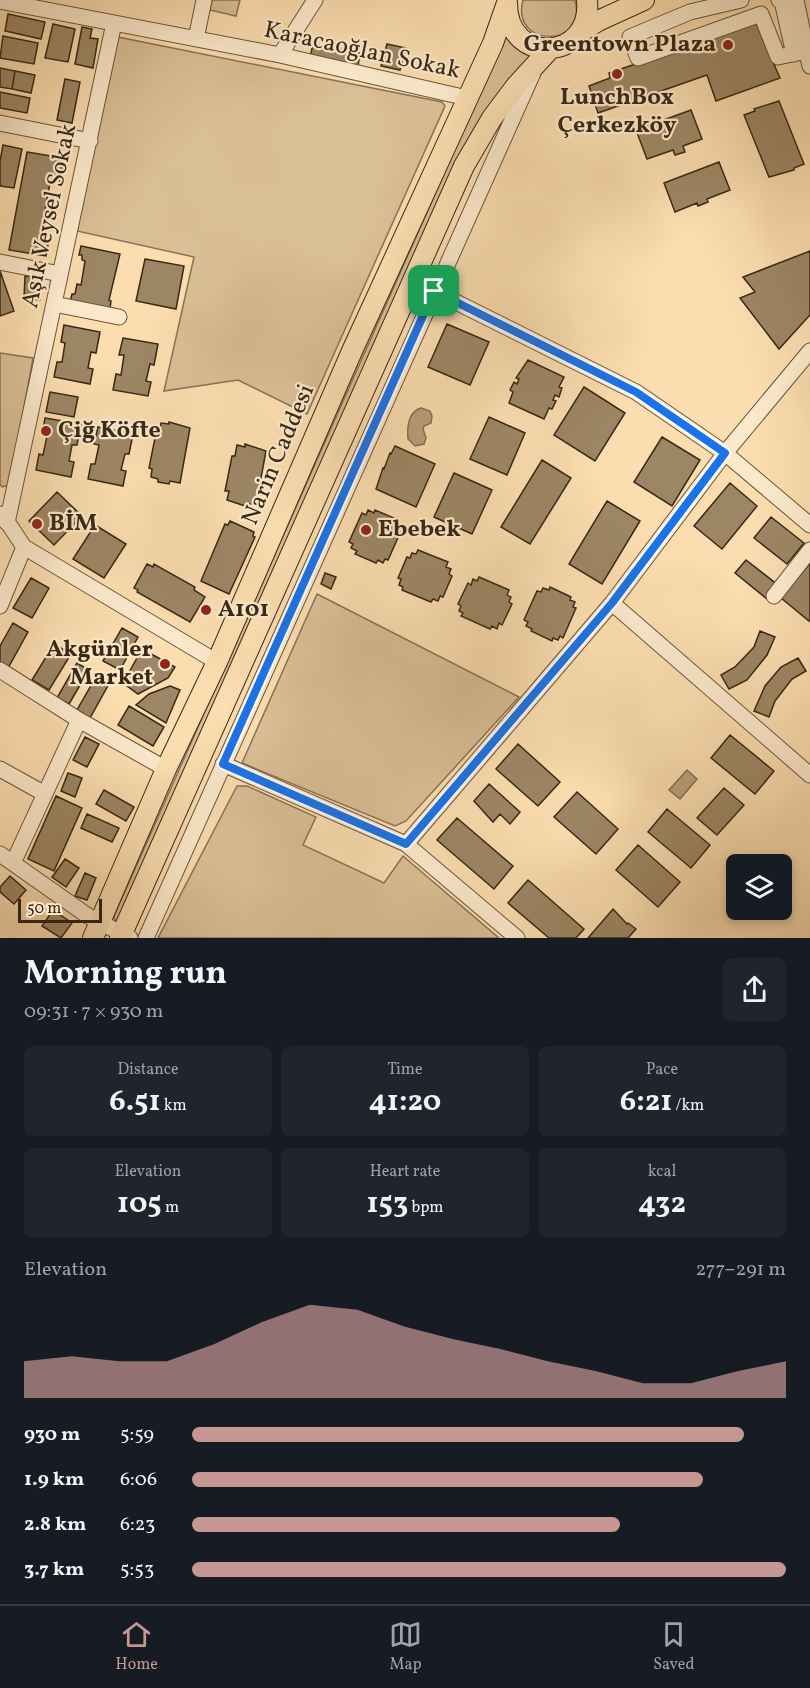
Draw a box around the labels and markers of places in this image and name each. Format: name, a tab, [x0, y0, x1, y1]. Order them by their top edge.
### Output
place label: Greentown Plaza	[524, 28, 716, 62]
marker: Greentown Plaza	[721, 38, 735, 52]
marker: LunchBox Çerkezköy	[610, 67, 624, 81]
place label: LunchBox Çerkezköy	[558, 81, 677, 143]
pin	[408, 265, 459, 316]
place label: Çiğ Köfte	[58, 414, 161, 448]
marker: Çiğ Köfte	[39, 424, 53, 438]
place label: BİM	[49, 507, 97, 541]
place label: Ebebek	[378, 513, 461, 547]
marker: BİM	[30, 517, 44, 531]
marker: Ebebek	[359, 523, 373, 537]
place label: A101	[218, 593, 269, 627]
marker: A101	[199, 603, 213, 617]
place label: Akgünler Market	[46, 633, 153, 695]
marker: Akgünler Market	[158, 657, 172, 671]

